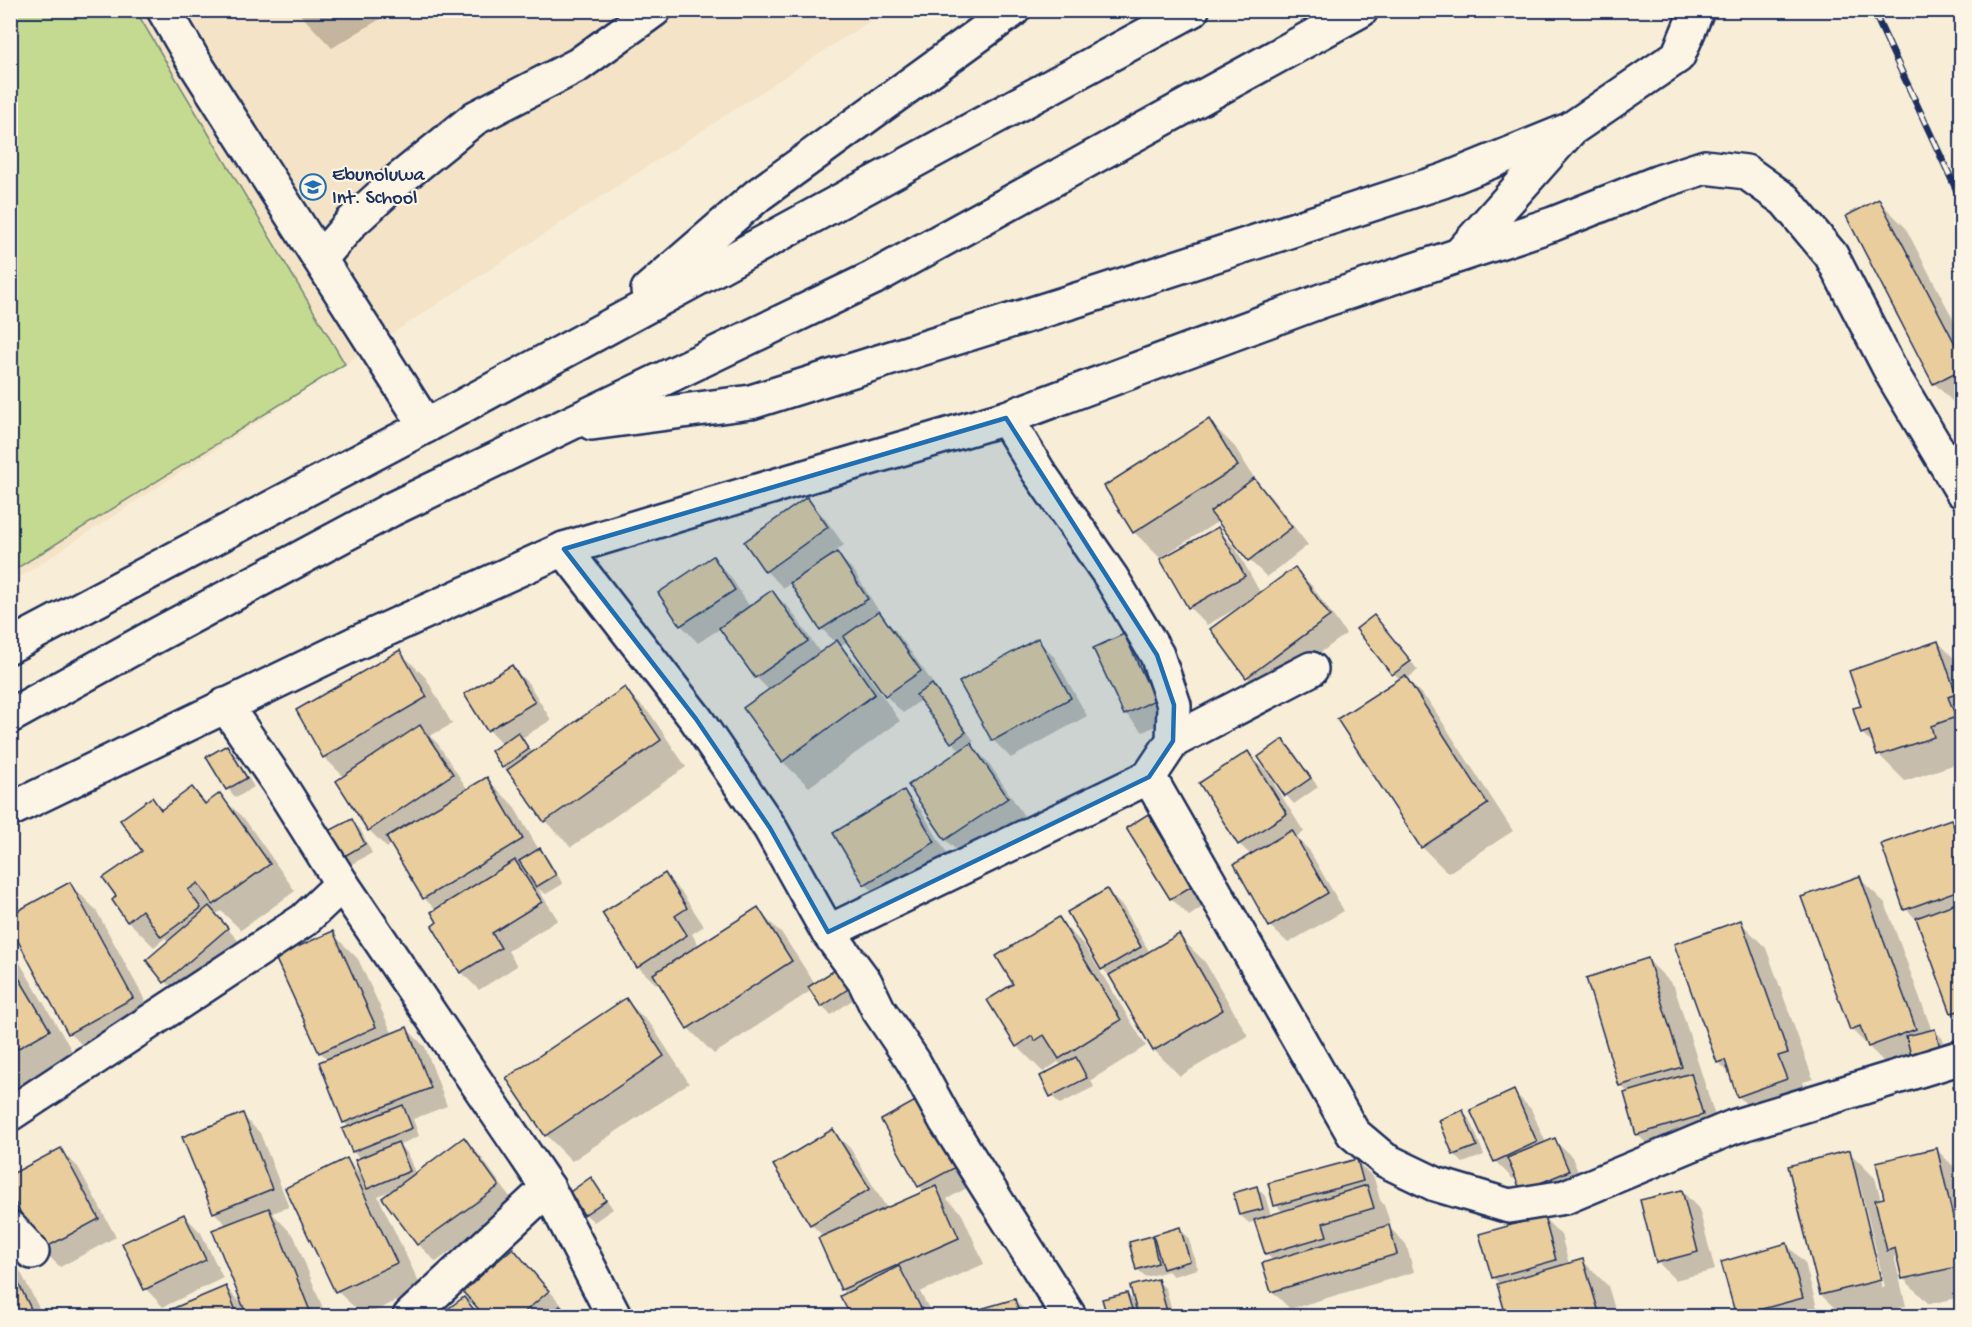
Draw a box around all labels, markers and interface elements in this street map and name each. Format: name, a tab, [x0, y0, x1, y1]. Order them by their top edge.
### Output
place label: Ebunoluwa Int. School	[332, 165, 426, 211]
school or university icon: Ebunoluwa Int. School	[298, 172, 328, 202]

